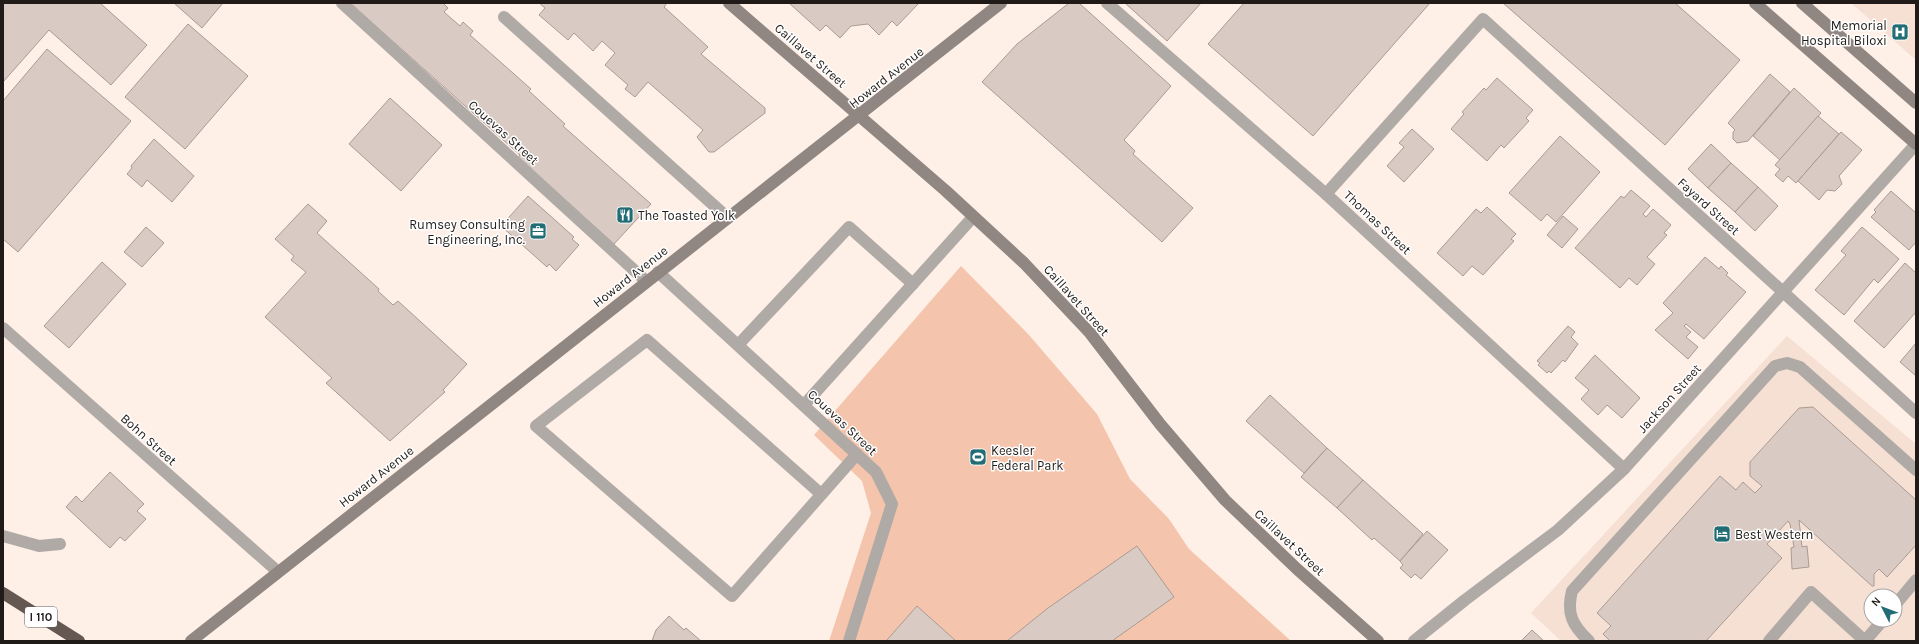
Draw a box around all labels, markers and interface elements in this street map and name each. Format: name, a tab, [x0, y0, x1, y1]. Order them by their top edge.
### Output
place label: Memorial Hospital Biloxi	[1801, 18, 1887, 48]
street label: Caillavet Street	[772, 20, 850, 91]
hospital icon: Memorial Hospital Biloxi	[1890, 22, 1910, 42]
street label: Howard Avenue	[846, 43, 927, 111]
street label: Couevas Street	[466, 97, 542, 168]
street label: Fayard Street	[1675, 175, 1743, 238]
street label: Thomas Street	[1341, 187, 1414, 257]
restaurant icon: The Toasted Yolk	[615, 205, 635, 225]
place label: The Toasted Yolk	[638, 208, 735, 223]
place label: Rumsey Consulting Engineering, Inc.	[409, 217, 526, 247]
office icon: Rumsey Consulting Engineering, Inc.	[528, 221, 548, 241]
street label: Howard Avenue	[590, 242, 671, 310]
street label: Caillavet Street	[1041, 262, 1112, 339]
street label: Jackson Street	[1635, 361, 1704, 436]
street label: Couevas Street	[805, 387, 880, 458]
street label: Bohn Street	[118, 410, 180, 468]
street label: Howard Avenue	[336, 442, 417, 510]
place label: Keesler Federal Park	[991, 443, 1063, 473]
sports icon: Keesler Federal Park	[968, 447, 988, 467]
street label: Caillavet Street	[1252, 506, 1328, 579]
hotel icon: Best Western	[1712, 524, 1732, 544]
place label: Best Western	[1735, 527, 1813, 542]
north arrow	[1863, 588, 1903, 628]
text: N	[1868, 594, 1883, 609]
road number: I 110	[25, 607, 57, 627]

